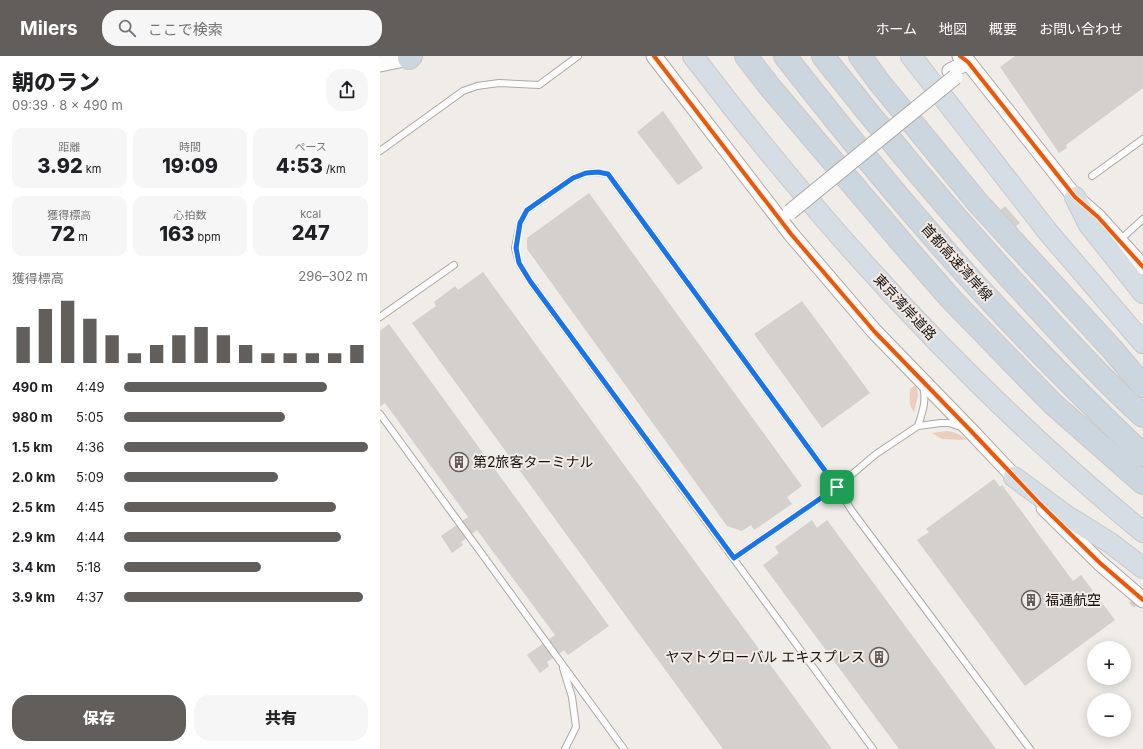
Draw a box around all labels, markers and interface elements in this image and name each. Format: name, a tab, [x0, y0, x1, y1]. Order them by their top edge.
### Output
search box	[102, 10, 382, 46]
text: Milers	[20, 17, 78, 40]
icon: search	[116, 17, 138, 39]
text: ここで検索	[148, 20, 223, 39]
text: ホーム	[875, 20, 917, 37]
text: 地図	[939, 20, 967, 37]
text: 概要	[989, 20, 1017, 37]
text: お問い合わせ	[1039, 20, 1123, 37]
text: 朝のラン	[12, 69, 100, 95]
button: share	[326, 69, 368, 111]
text: 09:39 · 8 × 490 m	[12, 97, 123, 113]
text: 距離	[58, 140, 80, 154]
text: 時間	[179, 140, 201, 154]
text: ペース	[294, 140, 327, 154]
text: 3.92	[37, 154, 83, 178]
text: 19:09	[162, 154, 218, 178]
text: 4:53	[276, 154, 323, 178]
text: km	[83, 162, 101, 176]
text: /km	[323, 162, 346, 176]
text: kcal	[300, 207, 321, 221]
text: 獲得標高	[47, 208, 91, 222]
text: 心拍数	[173, 208, 206, 222]
street label: 首都高速湾岸線	[918, 220, 996, 304]
text: 247	[292, 221, 330, 245]
text: 72	[51, 222, 75, 246]
text: 163	[159, 222, 194, 246]
text: m	[75, 230, 88, 244]
text: bpm	[194, 230, 221, 244]
text: 296–302 m	[298, 268, 368, 284]
text: 獲得標高	[12, 270, 64, 286]
street label: 東京湾岸道路	[871, 270, 940, 343]
text: 490 m	[12, 379, 53, 395]
text: 4:49	[76, 379, 105, 395]
text: 980 m	[12, 409, 53, 425]
text: 5:05	[76, 409, 104, 425]
text: 1.5 km	[12, 439, 53, 455]
text: 4:36	[76, 439, 104, 455]
building icon: 第2旅客ターミナル	[448, 451, 470, 473]
place label: 第2旅客ターミナル	[473, 453, 594, 470]
text: 2.0 km	[12, 469, 55, 485]
text: 5:09	[76, 469, 104, 485]
pin	[820, 470, 854, 504]
icon: arrive	[826, 476, 848, 498]
text: 2.5 km	[12, 499, 55, 515]
text: 4:45	[76, 499, 104, 515]
text: 2.9 km	[12, 529, 55, 545]
text: 4:44	[76, 529, 105, 545]
text: 3.4 km	[12, 559, 56, 575]
text: 5:18	[76, 559, 101, 575]
text: 3.9 km	[12, 589, 55, 605]
text: 4:37	[76, 589, 104, 605]
building icon: 福通航空	[1020, 589, 1042, 611]
place label: 福通航空	[1045, 591, 1101, 608]
map controls	[1087, 641, 1131, 737]
button: +	[1087, 641, 1131, 685]
building icon: ヤマトグローバル エキスプレス	[868, 646, 890, 668]
place label: ヤマトグローバル エキスプレス	[666, 648, 865, 665]
button: −	[1087, 693, 1131, 737]
button: 保存	[12, 695, 186, 741]
button: 共有	[194, 695, 368, 741]

